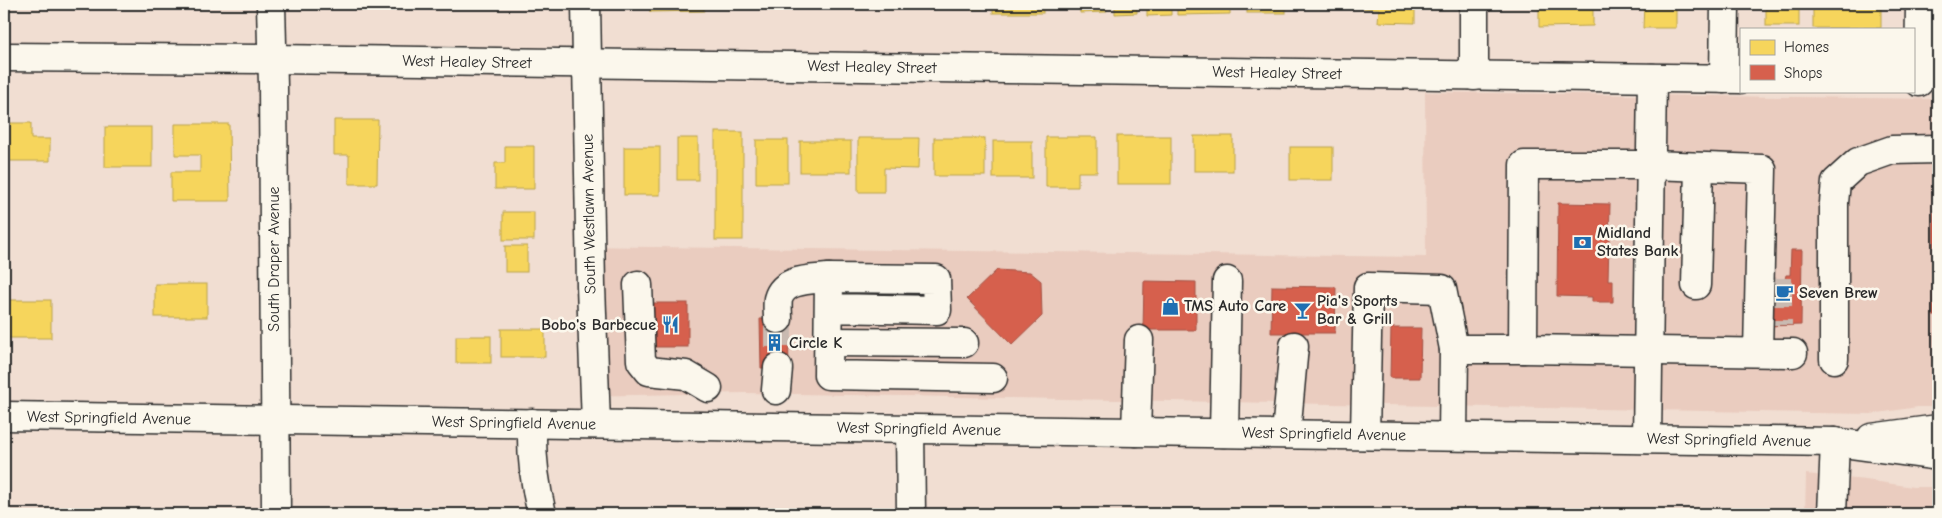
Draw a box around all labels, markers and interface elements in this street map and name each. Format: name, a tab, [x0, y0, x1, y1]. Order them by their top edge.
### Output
legend	[1740, 28, 1914, 92]
text: Homes	[1784, 38, 1829, 56]
street label: West Healey Street	[402, 52, 532, 72]
street label: West Healey Street	[807, 57, 937, 77]
street label: West Healey Street	[1212, 63, 1342, 83]
text: Shops	[1784, 64, 1822, 82]
street label: South Westlawn Avenue	[579, 134, 599, 294]
street label: South Draper Avenue	[265, 186, 283, 332]
place label: Midland States Bank	[1597, 224, 1679, 260]
bank icon: Midland States Bank	[1573, 232, 1593, 252]
cafe icon: Seven Brew	[1775, 283, 1795, 303]
place label: Seven Brew	[1799, 284, 1878, 302]
place label: Pia's Sports Bar & Grill	[1317, 292, 1398, 328]
shop icon: TMS Auto Care	[1160, 296, 1180, 316]
place label: TMS Auto Care	[1184, 297, 1286, 315]
bar icon: Pia's Sports Bar & Grill	[1293, 300, 1313, 320]
restaurant icon: Bobo's Barbecue	[660, 315, 680, 335]
place label: Bobo's Barbecue	[541, 316, 656, 334]
building icon: Circle K	[765, 333, 785, 353]
place label: Circle K	[789, 334, 842, 352]
street label: West Springfield Avenue	[27, 408, 191, 428]
street label: West Springfield Avenue	[432, 413, 596, 433]
street label: West Springfield Avenue	[837, 419, 1001, 439]
street label: West Springfield Avenue	[1242, 424, 1406, 444]
street label: West Springfield Avenue	[1647, 430, 1811, 450]

